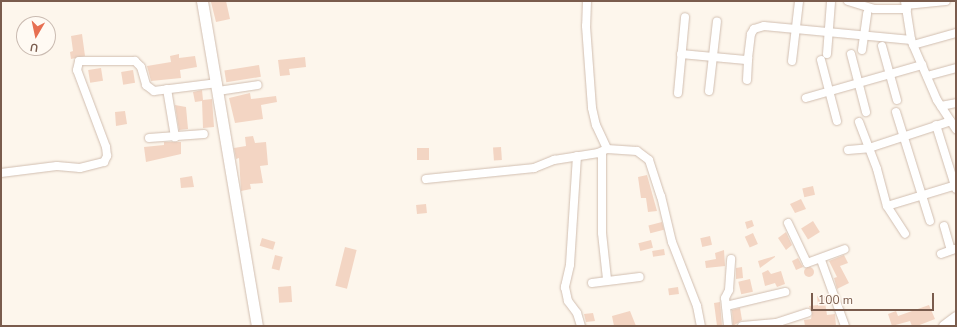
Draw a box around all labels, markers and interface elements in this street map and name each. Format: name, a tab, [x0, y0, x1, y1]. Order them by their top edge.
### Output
north arrow	[16, 16, 56, 56]
text: U	[29, 39, 39, 55]
scale bar	[813, 285, 936, 311]
text: 100 m	[818, 292, 853, 308]

